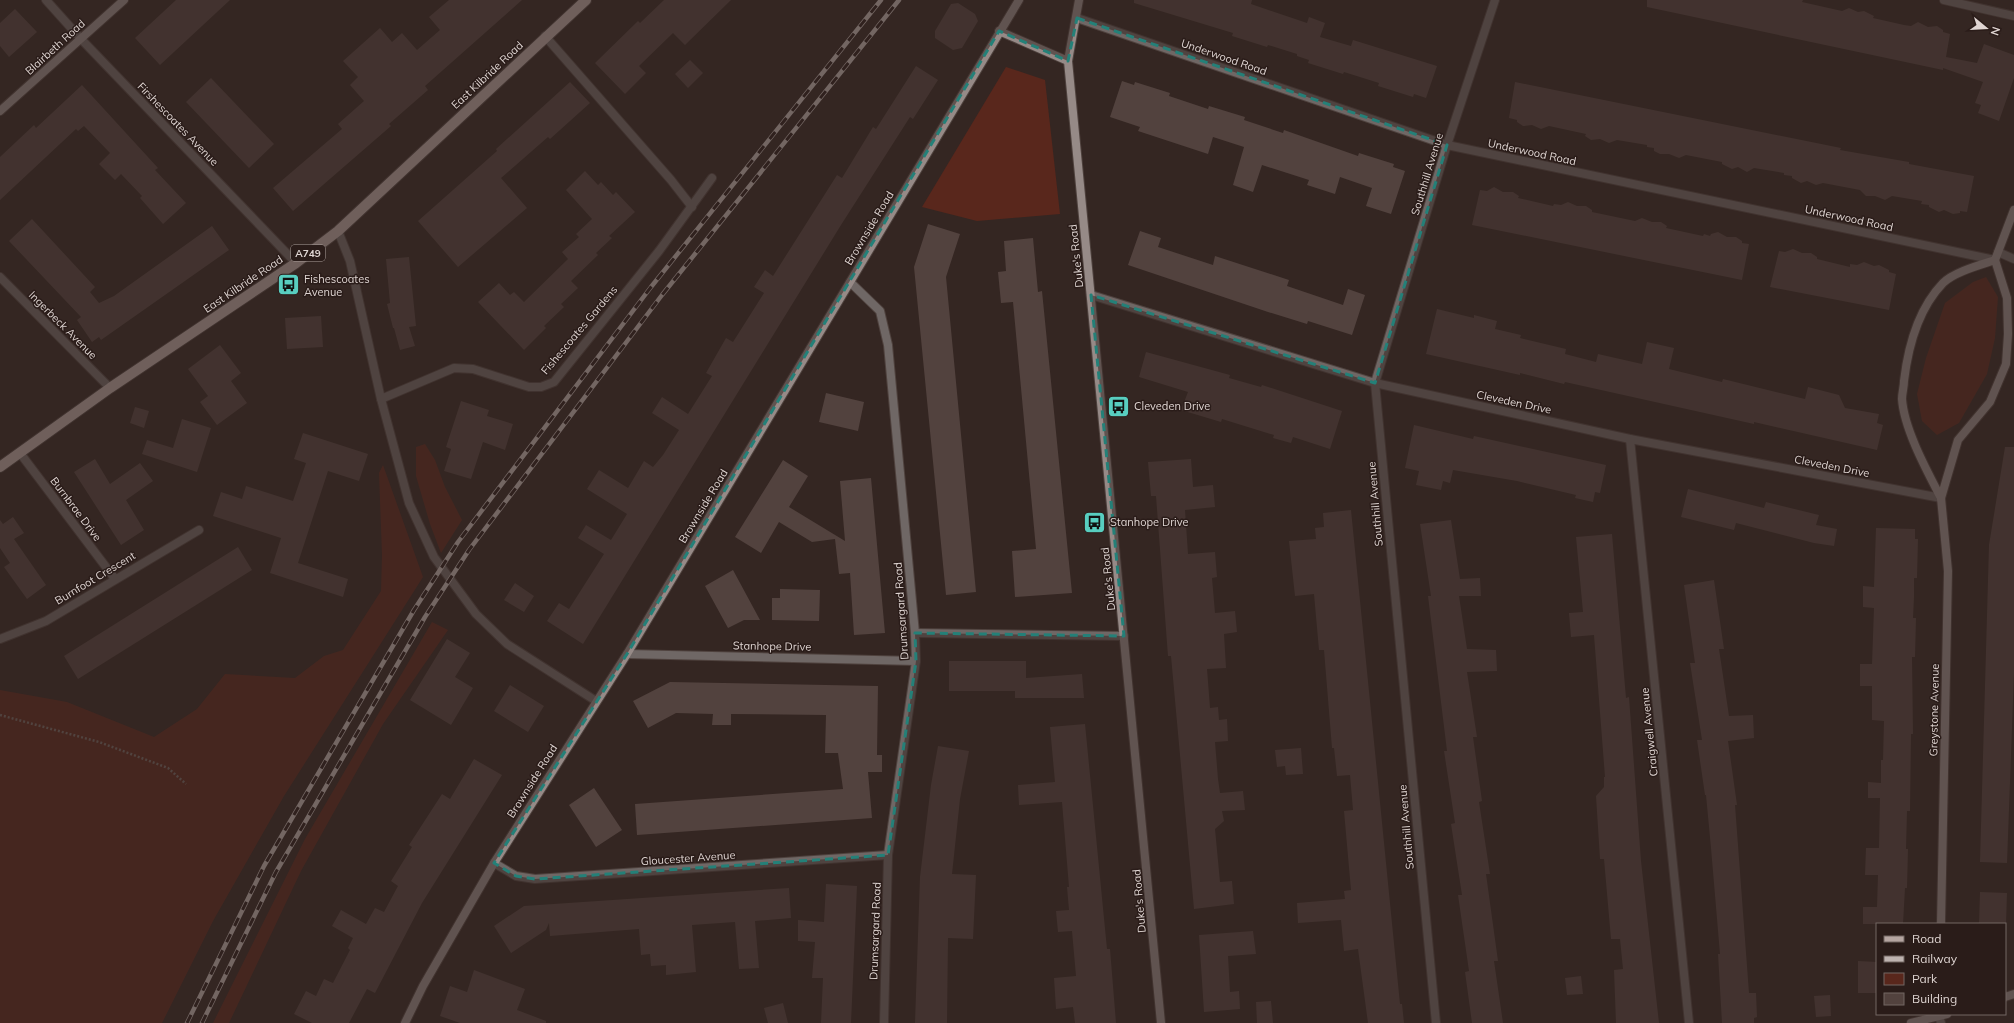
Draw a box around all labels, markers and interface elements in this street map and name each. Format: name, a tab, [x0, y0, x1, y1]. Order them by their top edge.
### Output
north arrow	[1966, 8, 2006, 48]
street label: Blairbeth Road	[22, 16, 88, 78]
text: N	[1988, 25, 2003, 37]
street label: Underwood Road	[1179, 36, 1269, 78]
street label: East Kilbride Road	[448, 38, 526, 112]
street label: Firshescoates Avenue	[135, 79, 222, 169]
street label: Southhill Avenue	[1408, 131, 1446, 217]
street label: Underwood Road	[1487, 136, 1577, 168]
street label: Brownside Road	[841, 188, 897, 268]
street label: Underwood Road	[1804, 202, 1894, 234]
street label: Duke's Road	[1066, 224, 1086, 288]
road number: A749	[291, 245, 325, 261]
street label: East Kilbride Road	[201, 252, 285, 316]
bus stop icon: Fishescoates Avenue	[275, 272, 301, 298]
place label: Fishescoates Avenue	[304, 272, 370, 299]
street label: Fishescoates Gardens	[538, 283, 620, 377]
street label: Ingerbeck Avenue	[26, 288, 100, 362]
street label: Cleveden Drive	[1475, 387, 1553, 417]
bus stop icon: Cleveden Drive	[1105, 393, 1131, 419]
place label: Cleveden Drive	[1134, 399, 1210, 413]
street label: Cleveden Drive	[1793, 452, 1871, 480]
street label: Southhill Avenue	[1364, 461, 1386, 547]
street label: Brownside Road	[675, 466, 731, 546]
street label: Burnbrae Drive	[47, 474, 105, 544]
bus stop icon: Stanhope Drive	[1081, 509, 1107, 535]
place label: Stanhope Drive	[1110, 515, 1188, 529]
street label: Duke's Road	[1098, 547, 1118, 611]
street label: Burnfoot Crescent	[52, 548, 138, 608]
street label: Drumsargard Road	[891, 562, 911, 660]
street label: Stanhope Drive	[733, 638, 811, 654]
street label: Greystone Avenue	[1926, 664, 1942, 756]
street label: Craigwell Avenue	[1637, 687, 1661, 777]
street label: Brownside Road	[504, 742, 560, 820]
street label: Southhill Avenue	[1395, 784, 1417, 870]
street label: Gloucester Avenue	[640, 848, 736, 868]
street label: Duke's Road	[1129, 869, 1149, 933]
street label: Drumsargard Road	[866, 882, 884, 980]
legend	[1876, 923, 2006, 1015]
text: Road	[1912, 931, 1941, 946]
text: Railway	[1912, 951, 1958, 966]
text: Park	[1912, 971, 1938, 986]
text: Building	[1912, 991, 1957, 1006]

